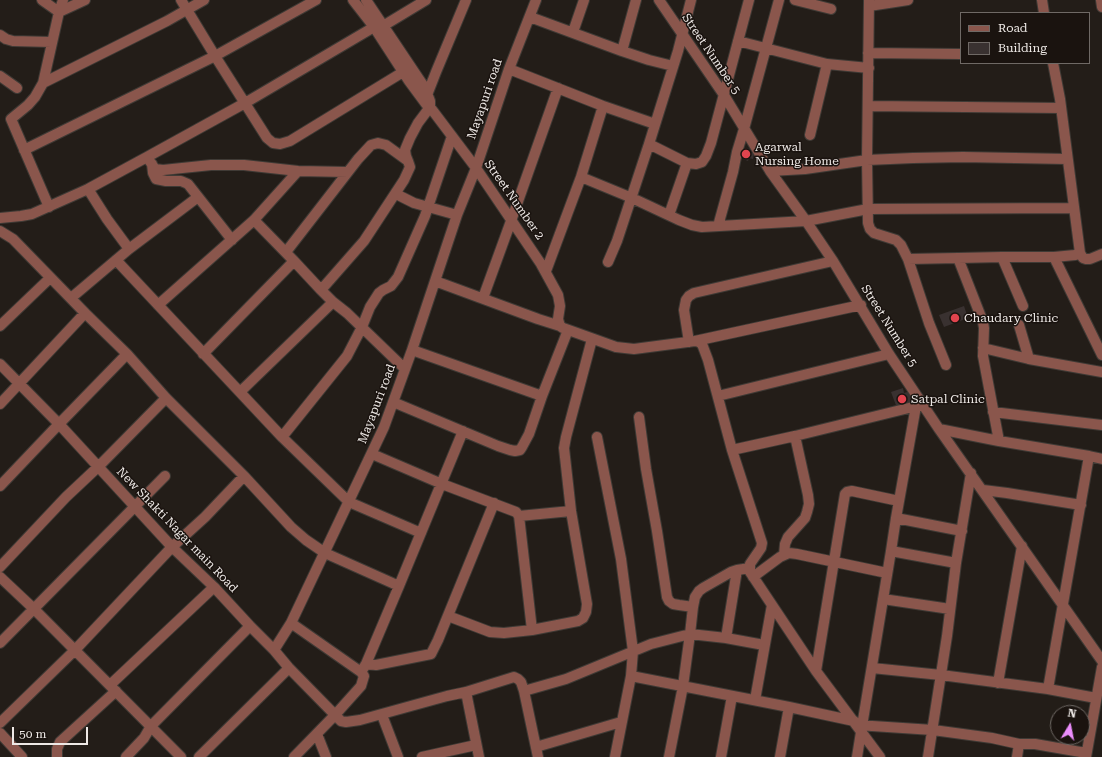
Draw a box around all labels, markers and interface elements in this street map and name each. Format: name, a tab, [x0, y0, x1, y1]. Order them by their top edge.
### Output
street label: Street Number 5	[679, 11, 743, 97]
legend	[960, 12, 1090, 64]
text: Road	[998, 21, 1027, 35]
text: Building	[998, 41, 1047, 55]
street label: Mayapuri road	[464, 57, 506, 141]
place label: Agarwal Nursing Home	[755, 140, 839, 168]
marker: Agarwal Nursing Home	[740, 148, 752, 160]
street label: Street Number 2	[481, 157, 547, 243]
street label: Street Number 5	[858, 282, 920, 370]
place label: Chaudary Clinic	[964, 311, 1058, 325]
marker: Chaudary Clinic	[949, 312, 961, 324]
street label: Mayapuri road	[355, 362, 399, 446]
place label: Satpal Clinic	[911, 392, 985, 406]
marker: Satpal Clinic	[896, 393, 908, 405]
street label: New Shakti Nagar main Road	[113, 465, 241, 595]
north arrow	[1050, 705, 1090, 745]
text: N	[1067, 707, 1077, 721]
scale bar	[14, 719, 90, 745]
text: 50 m	[19, 727, 46, 741]

